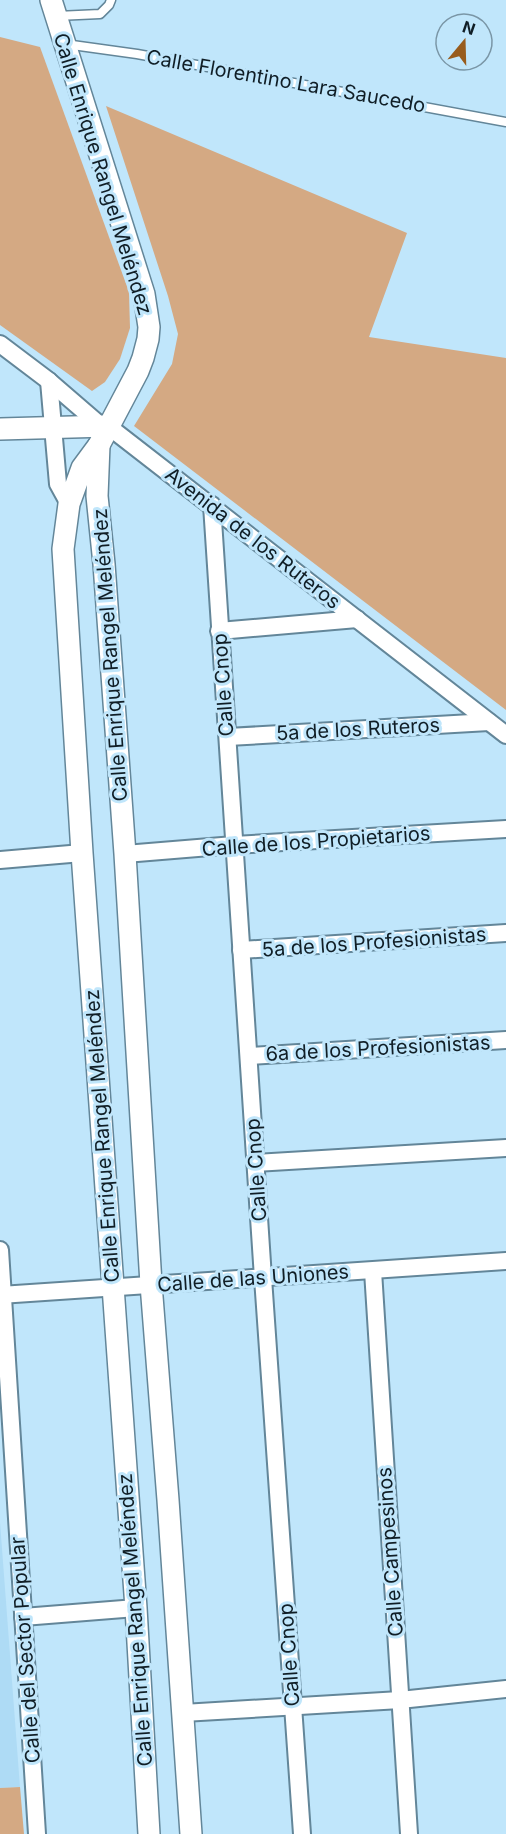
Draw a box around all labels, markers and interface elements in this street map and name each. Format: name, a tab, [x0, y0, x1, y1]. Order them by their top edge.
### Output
north arrow	[434, 12, 494, 72]
text: N	[460, 16, 478, 39]
street label: Calle Enrique Rangel Meléndez	[49, 30, 157, 318]
street label: Calle Florentino Lara Saucedo	[145, 45, 427, 117]
street label: Avenida de los Ruteros	[161, 462, 345, 614]
street label: Calle Enrique Rangel Meléndez	[88, 508, 132, 802]
street label: Calle Cnop	[207, 633, 239, 737]
street label: 5a de los Ruteros	[275, 713, 441, 745]
street label: Calle de los Propietarios	[201, 821, 431, 861]
street label: 5a de los Profesionistas	[261, 922, 487, 962]
street label: Calle Enrique Rangel Meléndez	[80, 989, 124, 1283]
street label: 6a de los Profesionistas	[265, 1030, 491, 1066]
street label: Calle Cnop	[240, 1118, 272, 1222]
street label: Calle de las Uniones	[156, 1259, 350, 1297]
street label: Calle Campesinos	[372, 1466, 408, 1638]
street label: Calle Enrique Rangel Meléndez	[113, 1473, 157, 1767]
street label: Calle del Sector Popular	[5, 1536, 45, 1764]
street label: Calle Cnop	[273, 1603, 305, 1707]

